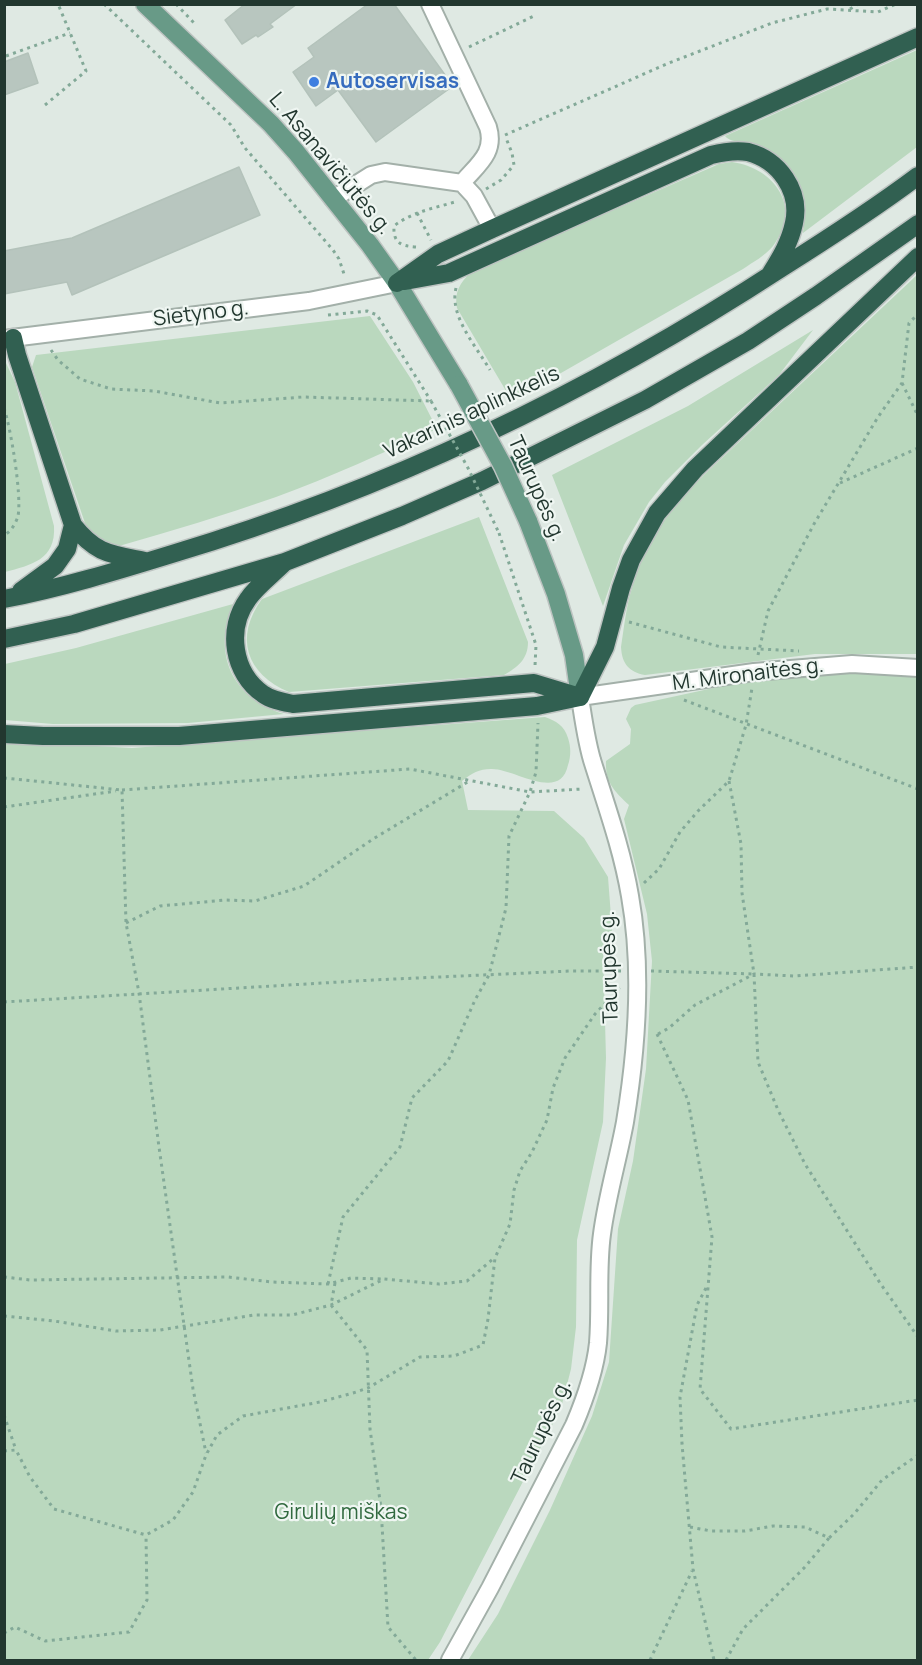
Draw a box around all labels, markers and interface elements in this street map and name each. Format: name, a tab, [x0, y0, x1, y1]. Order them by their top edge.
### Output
place label: Autoservisas	[326, 69, 459, 95]
marker: Autoservisas	[307, 75, 321, 89]
street label: L. Asanavičiūtės g.	[263, 88, 397, 240]
street label: Sietyno g.	[152, 296, 250, 332]
street label: Vakarinis aplinkkelis	[380, 361, 564, 465]
street label: Taurupės g.	[502, 432, 570, 546]
street label: M. Mironaitės g.	[671, 653, 825, 697]
street label: Taurupės g.	[595, 910, 625, 1024]
street label: Taurupės g.	[507, 1376, 577, 1488]
park label: Girulių miškas	[274, 1500, 408, 1526]

